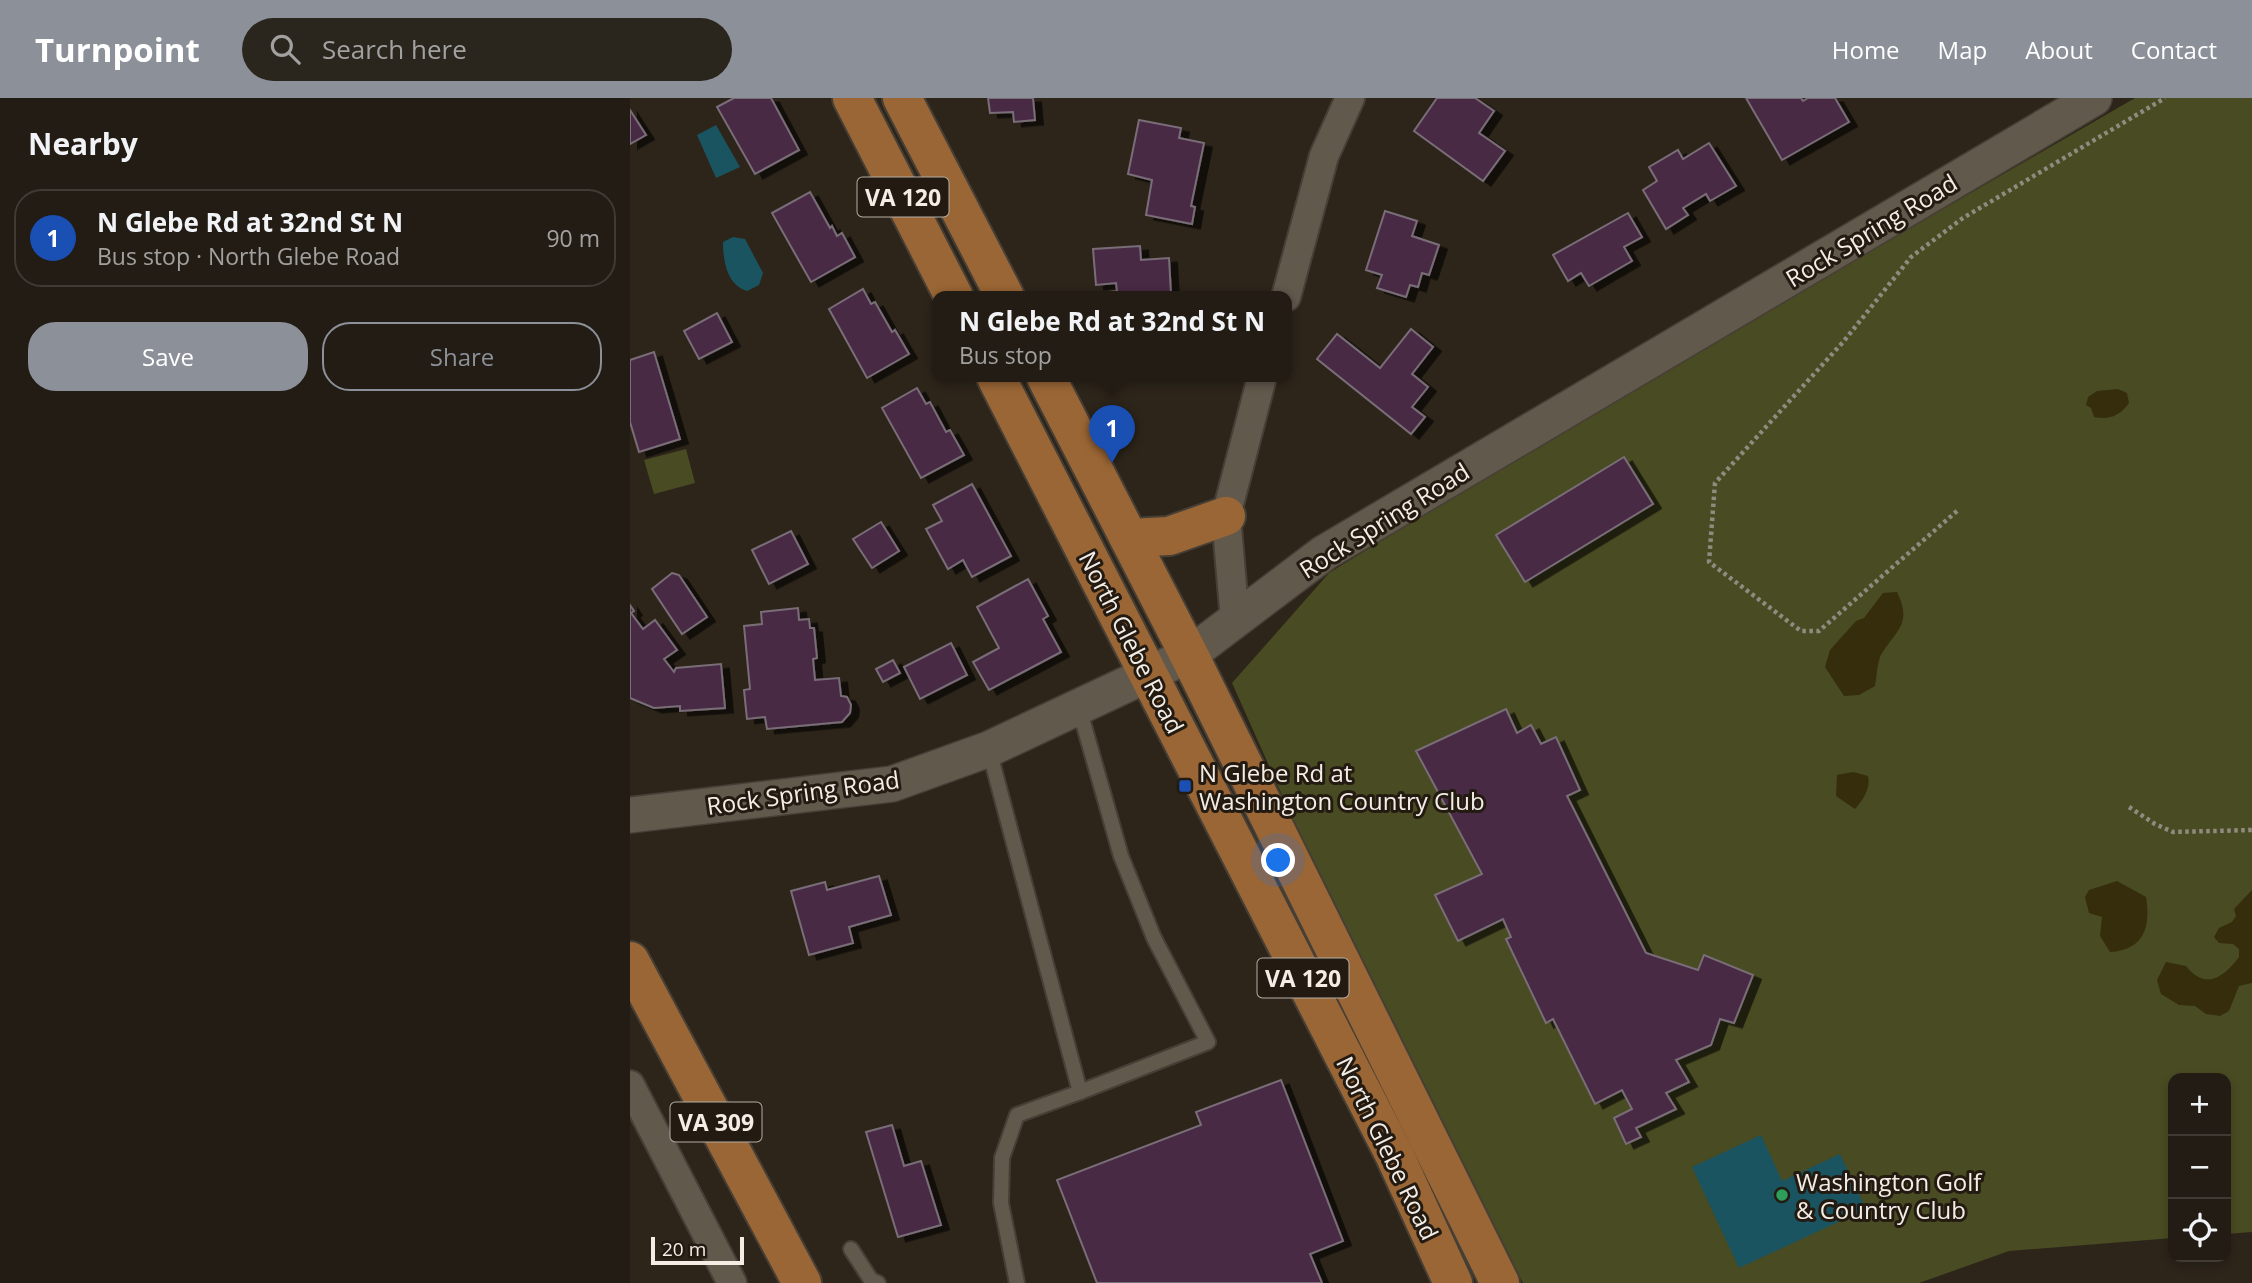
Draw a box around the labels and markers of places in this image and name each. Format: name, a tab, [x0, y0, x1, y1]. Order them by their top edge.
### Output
pin: 1	[1089, 405, 1135, 463]
place label: N Glebe Rd at Washington Country Club	[1199, 756, 1485, 817]
marker: N Glebe Rd at Washington Country Club	[1177, 778, 1193, 794]
place label: Washington Golf & Country Club	[1796, 1165, 1983, 1226]
marker: Washington Golf & Country Club	[1774, 1187, 1790, 1203]

